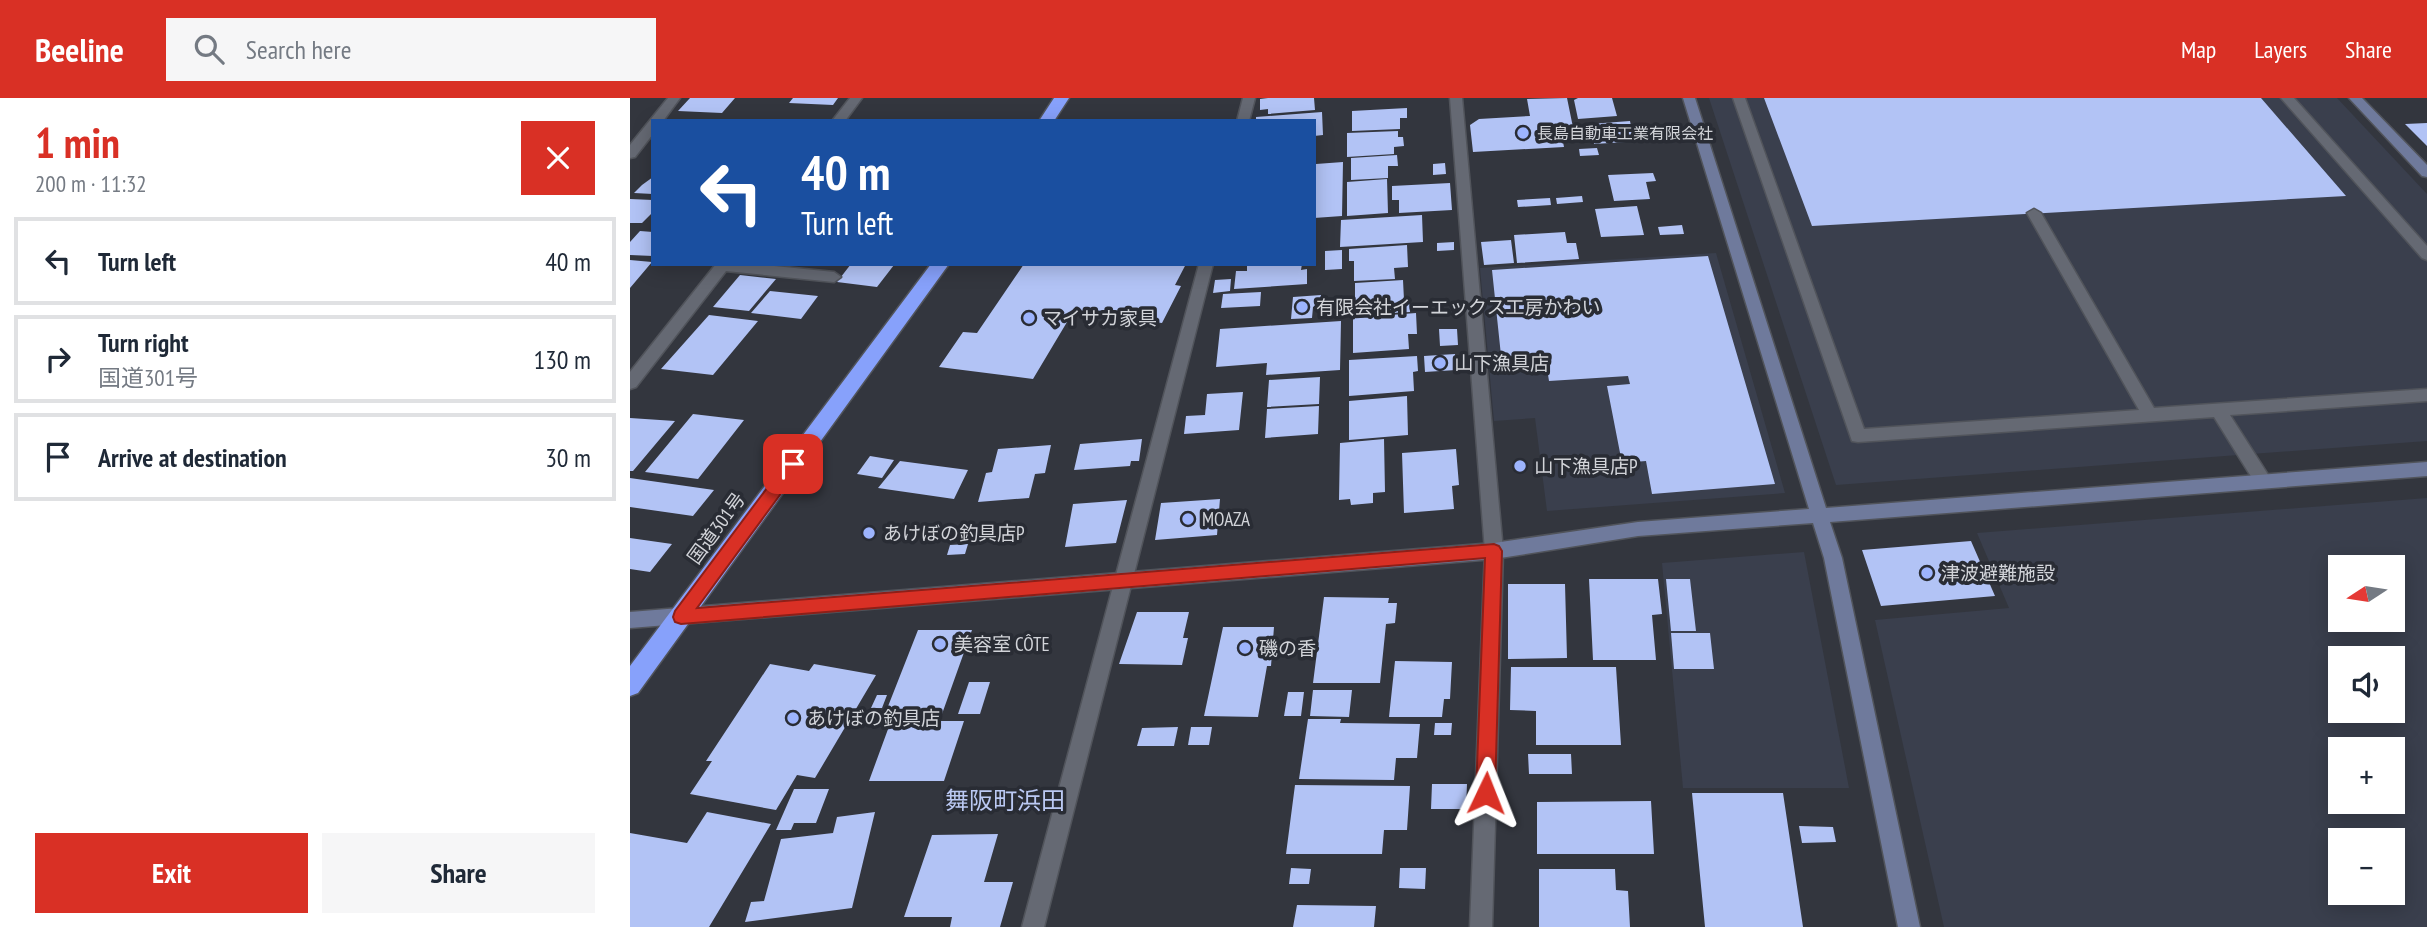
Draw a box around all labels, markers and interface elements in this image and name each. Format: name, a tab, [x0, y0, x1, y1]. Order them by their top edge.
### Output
search box	[166, 18, 656, 81]
text: Beeline	[35, 28, 124, 71]
icon: search	[190, 30, 228, 68]
text: Search here	[246, 33, 351, 66]
text: Map	[2181, 34, 2216, 65]
text: Layers	[2254, 34, 2307, 65]
text: Share	[2345, 34, 2392, 65]
text: 1 min	[35, 115, 120, 170]
button: close	[521, 121, 595, 195]
place label: 長島自動車工業有限会社	[1537, 123, 1713, 143]
marker: 長島自動車工業有限会社	[1515, 125, 1531, 141]
text: 40 m	[801, 140, 890, 204]
icon: left	[686, 147, 777, 238]
text: 200 m · 11:32	[35, 169, 147, 198]
text: Turn left	[801, 202, 893, 244]
icon: left	[39, 242, 77, 280]
text: Turn left	[98, 245, 176, 278]
text: 40 m	[545, 245, 591, 278]
place label: 有限会社イーエックス工房かわい	[1316, 295, 1600, 319]
marker: 有限会社イーエックス工房かわい	[1294, 299, 1310, 315]
place label: マイサカ家具	[1043, 306, 1157, 330]
marker: マイサカ家具	[1021, 310, 1037, 326]
text: Turn right	[98, 326, 189, 359]
icon: right	[39, 340, 77, 378]
text: 130 m	[533, 343, 591, 376]
place label: 山下漁具店	[1454, 351, 1549, 375]
marker: 山下漁具店	[1432, 355, 1448, 371]
text: 国道301号	[98, 363, 198, 392]
pin	[763, 434, 823, 494]
icon: arrive	[39, 438, 77, 476]
text: Arrive at destination	[98, 441, 287, 474]
text: 30 m	[545, 441, 591, 474]
icon: arrive	[774, 445, 812, 483]
place label: 山下漁具店P	[1534, 454, 1638, 478]
marker: 山下漁具店P	[1512, 458, 1528, 474]
street label: 国道301号	[682, 488, 750, 568]
place label: MOAZA	[1202, 507, 1250, 531]
marker: MOAZA	[1180, 511, 1196, 527]
place label: あけぼの釣具店P	[883, 521, 1025, 545]
marker: あけぼの釣具店P	[861, 525, 877, 541]
north arrow	[2328, 555, 2404, 632]
map controls	[2328, 555, 2405, 905]
place label: 津波避難施設	[1941, 561, 2055, 585]
marker: 津波避難施設	[1919, 565, 1935, 581]
place label: 美容室 CÔTE	[954, 632, 1050, 656]
marker: 美容室 CÔTE	[932, 636, 948, 652]
place label: 磯の香	[1259, 636, 1316, 660]
marker: 磯の香	[1237, 640, 1253, 656]
button: sound	[2328, 646, 2405, 723]
place label: あけぼの釣具店	[807, 706, 940, 730]
marker: あけぼの釣具店	[785, 710, 801, 726]
button: +	[2328, 737, 2405, 814]
position arrow	[1449, 756, 1523, 830]
district label: 舞阪町浜田	[945, 785, 1065, 816]
button: −	[2328, 828, 2405, 905]
button: Exit	[35, 833, 308, 913]
button: Share	[322, 833, 595, 913]

